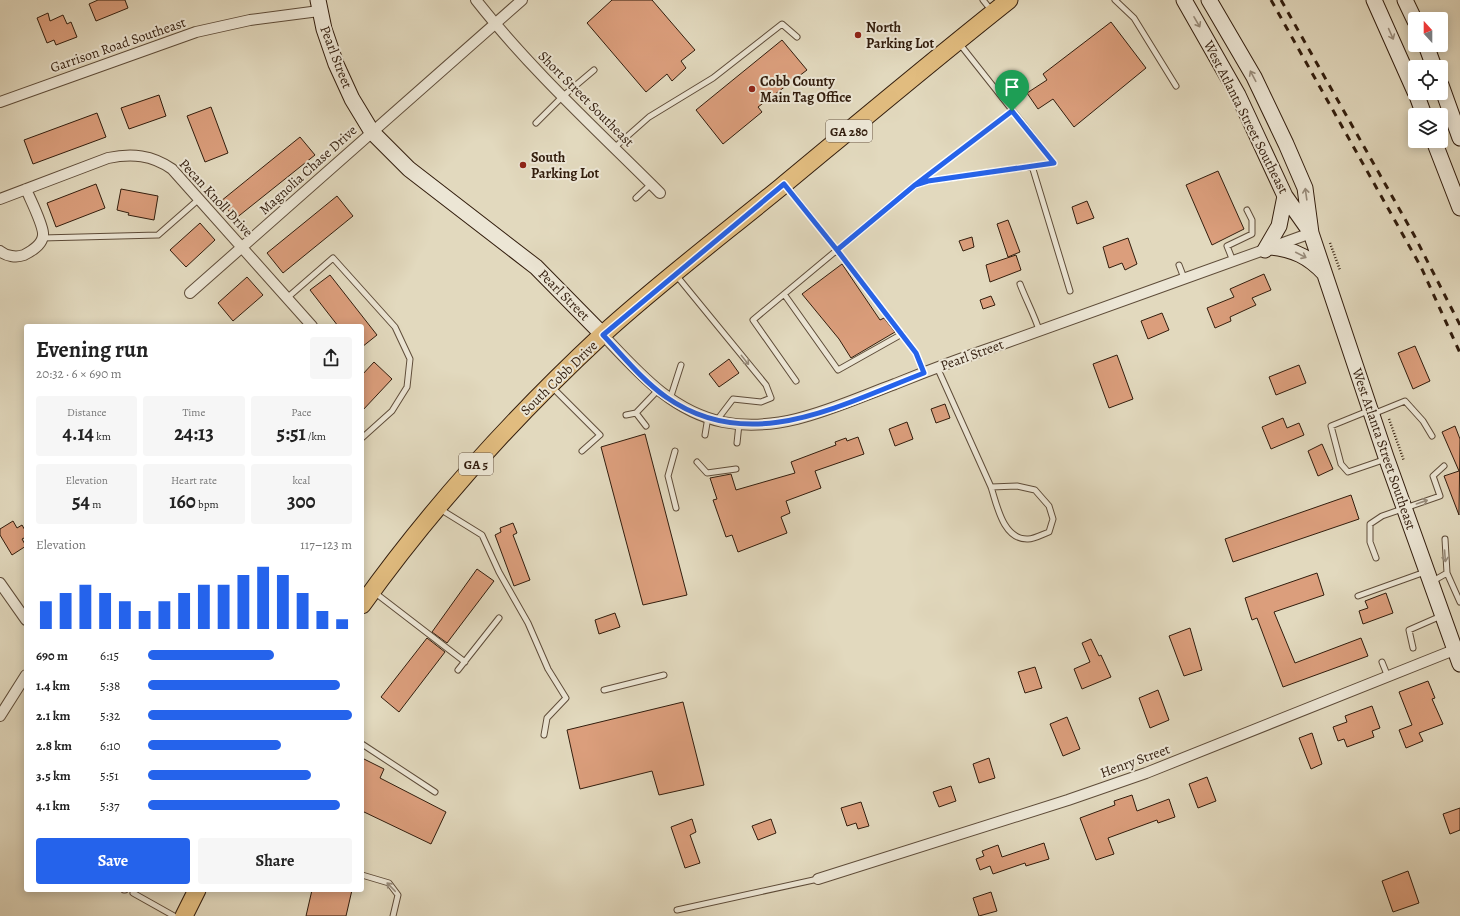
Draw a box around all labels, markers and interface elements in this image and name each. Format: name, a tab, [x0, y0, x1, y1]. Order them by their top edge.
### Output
north arrow	[1408, 12, 1448, 52]
map controls	[1408, 12, 1448, 148]
street label: Garrison Road Southeast	[48, 13, 189, 77]
one-way arrow	[1193, 16, 1201, 28]
place label: North Parking Lot	[866, 18, 935, 53]
street label: Pearl Street	[315, 23, 357, 91]
one-way arrow	[1388, 28, 1395, 40]
marker: North Parking Lot	[853, 30, 863, 40]
street label: West Atlanta Street Southeast	[1199, 36, 1293, 197]
street label: Short Street Southeast	[534, 47, 638, 151]
button: locate	[1408, 60, 1448, 100]
pin	[995, 70, 1029, 111]
one-way arrow	[1248, 70, 1256, 82]
place label: Cobb County Main Tag Office	[760, 72, 852, 107]
icon: arrive	[1001, 76, 1023, 98]
marker: Cobb County Main Tag Office	[747, 84, 757, 94]
button: layers	[1408, 108, 1448, 148]
road number: GA 280	[826, 120, 872, 142]
street label: Magnolia Chase Drive	[255, 121, 361, 219]
place label: South Parking Lot	[531, 148, 600, 183]
street label: Pecan Knoll Drive	[175, 155, 257, 241]
marker: South Parking Lot	[518, 160, 528, 170]
one-way arrow	[1302, 188, 1310, 201]
one-way arrow	[1295, 252, 1307, 259]
street label: Pearl Street	[534, 265, 594, 325]
text: Evening run	[36, 335, 148, 365]
street label: Pearl Street	[938, 335, 1007, 375]
street label: South Cobb Drive	[516, 336, 602, 420]
button: share	[310, 337, 352, 379]
one-way arrow	[741, 355, 750, 365]
text: 20:32 · 6 × 690 m	[36, 365, 121, 382]
street label: West Atlanta Street Southeast	[1347, 365, 1421, 533]
text: Distance	[67, 405, 106, 420]
text: Time	[183, 405, 205, 420]
text: Pace	[291, 405, 312, 420]
text: 4.14	[63, 420, 94, 447]
text: 24:13	[174, 420, 214, 447]
text: 5:51	[277, 420, 306, 447]
text: km	[94, 429, 111, 444]
text: /km	[306, 429, 326, 444]
road number: GA 5	[459, 453, 493, 475]
text: Elevation	[66, 473, 108, 488]
text: Heart rate	[171, 473, 217, 488]
text: kcal	[293, 473, 310, 488]
text: 54	[72, 488, 90, 515]
text: 160	[169, 488, 196, 515]
text: 300	[287, 488, 316, 515]
text: m	[90, 497, 101, 512]
text: bpm	[196, 497, 219, 512]
one-way arrow	[1415, 497, 1427, 505]
text: Elevation	[36, 536, 86, 553]
text: 117–123 m	[300, 536, 352, 553]
one-way arrow	[1442, 549, 1449, 562]
text: 690 m	[36, 647, 68, 664]
text: 6:15	[100, 647, 119, 664]
text: 1.4 km	[36, 677, 70, 694]
text: 5:38	[100, 677, 120, 694]
text: 2.1 km	[36, 707, 70, 724]
text: 5:32	[100, 707, 120, 724]
text: 2.8 km	[36, 737, 72, 754]
text: 6:10	[100, 737, 120, 754]
street label: Henry Street	[1097, 739, 1173, 782]
text: 3.5 km	[36, 767, 71, 784]
text: 5:51	[100, 767, 119, 784]
text: 4.1 km	[36, 797, 70, 814]
text: 5:37	[100, 797, 120, 814]
button: Save	[36, 838, 190, 884]
button: Share	[198, 838, 352, 884]
one-way arrow	[386, 882, 396, 892]

